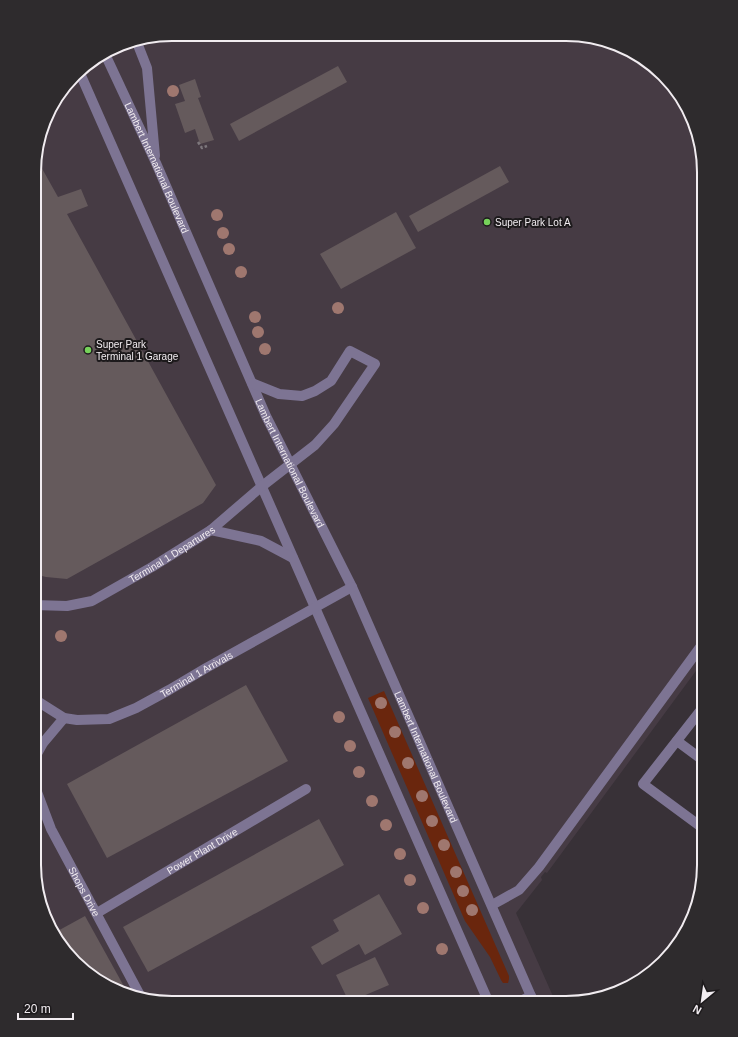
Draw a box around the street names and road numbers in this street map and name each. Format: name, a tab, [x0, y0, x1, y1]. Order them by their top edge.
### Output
street label: Lambert International Boulevard	[123, 100, 191, 235]
street label: Lambert International Boulevard	[254, 397, 327, 529]
street label: Terminal 1 Departures	[127, 524, 217, 584]
street label: Terminal 1 Arrivals	[158, 649, 234, 699]
street label: Lambert International Boulevard	[393, 689, 460, 824]
street label: Power Plant Drive	[165, 825, 240, 876]
street label: Shops Drive	[67, 865, 102, 919]

